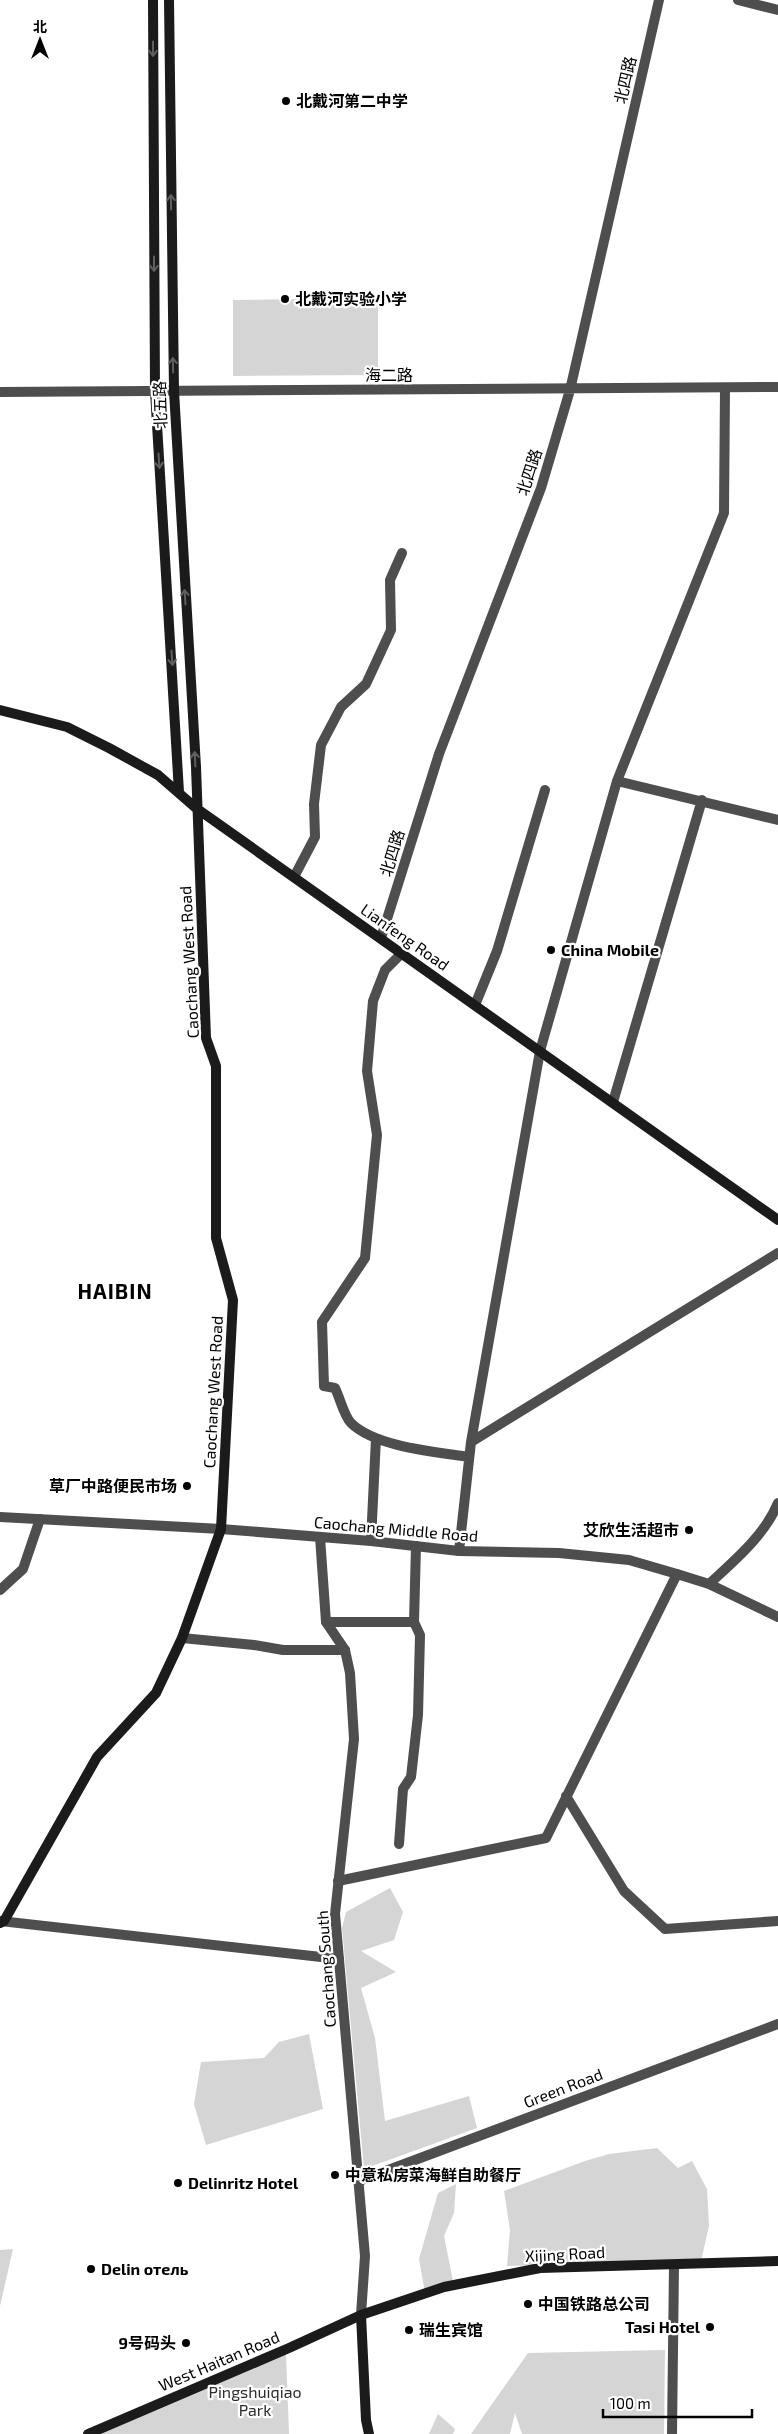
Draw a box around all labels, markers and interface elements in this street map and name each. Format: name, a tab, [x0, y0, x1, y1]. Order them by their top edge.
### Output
north arrow	[15, 15, 65, 65]
text: 北	[33, 18, 47, 35]
one-way arrow	[148, 40, 158, 56]
street label: 北四路	[610, 54, 639, 105]
place label: 北戴河第二中学	[296, 91, 408, 110]
marker: 北戴河第二中学	[280, 95, 292, 107]
one-way arrow	[166, 195, 176, 211]
one-way arrow	[149, 255, 159, 271]
place label: 北戴河实验小学	[295, 289, 407, 308]
marker: 北戴河实验小学	[279, 293, 291, 305]
one-way arrow	[168, 357, 178, 374]
street label: 海二路	[365, 365, 413, 384]
street label: 北五路	[149, 381, 170, 429]
street label: 北四路	[512, 446, 545, 498]
one-way arrow	[155, 453, 164, 469]
one-way arrow	[181, 589, 190, 605]
one-way arrow	[167, 650, 176, 666]
one-way arrow	[191, 751, 200, 767]
street label: 北四路	[375, 827, 408, 879]
street label: Caochang West Road	[175, 885, 202, 1039]
street label: Lianfeng Road	[357, 899, 453, 974]
place label: China Mobile	[561, 940, 659, 959]
marker: China Mobile	[545, 944, 557, 956]
district label: HAIBIN	[77, 1278, 153, 1303]
street label: Caochang West Road	[199, 1315, 226, 1469]
place label: 草厂中路便民市场	[49, 1476, 177, 1495]
marker: 草厂中路便民市场	[181, 1480, 193, 1492]
street label: Caochang Middle Road	[313, 1512, 479, 1545]
place label: 艾欣生活超市	[583, 1520, 679, 1539]
marker: 艾欣生活超市	[683, 1524, 695, 1536]
street label: Caochang South	[312, 1910, 339, 2028]
street label: Green Road	[521, 2064, 605, 2111]
place label: 中意私房菜海鲜自助餐厅	[345, 2165, 521, 2184]
marker: 中意私房菜海鲜自助餐厅	[329, 2169, 341, 2181]
place label: Delinritz Hotel	[188, 2173, 299, 2192]
marker: Delinritz Hotel	[172, 2177, 184, 2189]
street label: Xijing Road	[524, 2242, 606, 2266]
place label: Delin отель	[101, 2259, 189, 2278]
marker: Delin отель	[85, 2263, 97, 2275]
place label: 中国铁路总公司	[538, 2294, 650, 2313]
marker: 中国铁路总公司	[522, 2298, 534, 2310]
place label: Tasi Hotel	[625, 2317, 701, 2336]
place label: 瑞生宾馆	[419, 2320, 483, 2339]
marker: Tasi Hotel	[704, 2321, 716, 2333]
marker: 瑞生宾馆	[403, 2324, 415, 2336]
street label: West Haitan Road	[156, 2327, 282, 2395]
place label: 9号码头	[119, 2333, 176, 2352]
marker: 9号码头	[180, 2337, 192, 2349]
park label: Pingshuiqiao Park	[208, 2382, 302, 2419]
scale bar	[603, 2386, 752, 2418]
text: 100 m	[610, 2394, 651, 2412]

